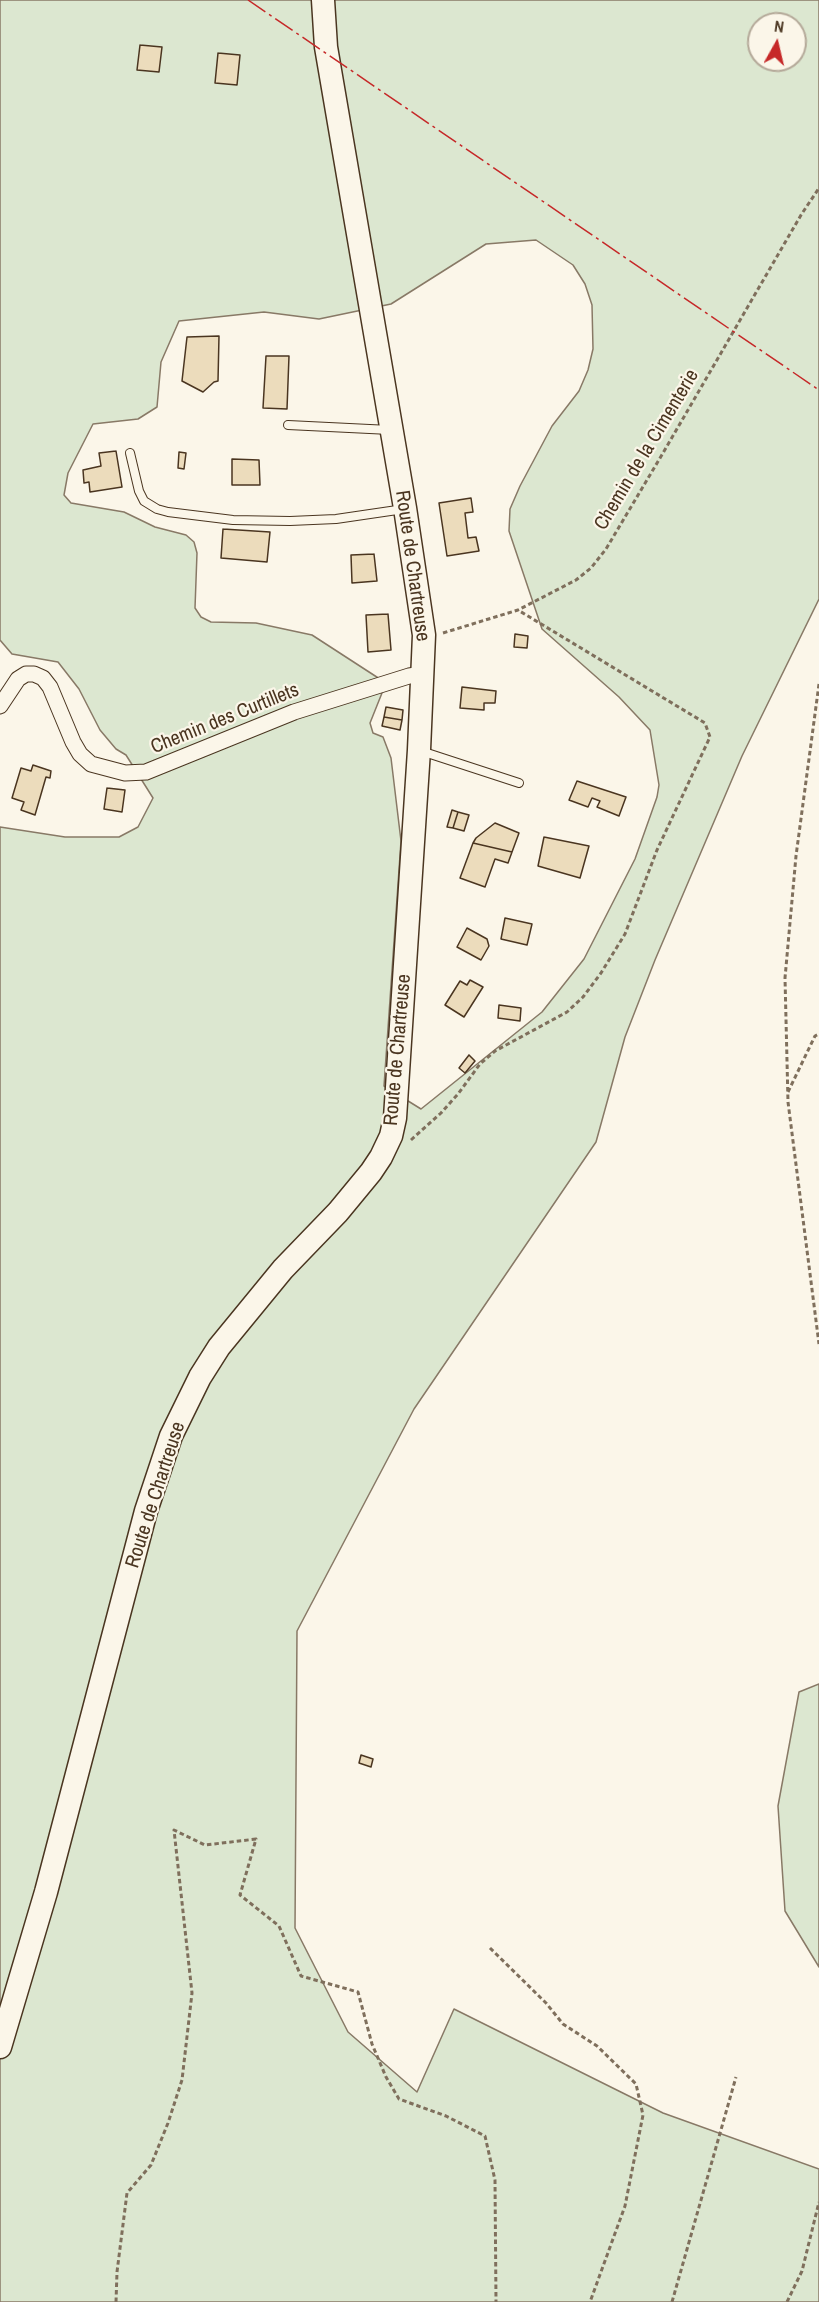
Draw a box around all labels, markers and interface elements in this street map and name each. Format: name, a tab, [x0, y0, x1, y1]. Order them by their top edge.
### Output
north arrow	[747, 12, 807, 72]
text: N	[773, 15, 785, 38]
street label: Chemin de la Cimenterie	[590, 365, 704, 535]
street label: Route de Chartreuse	[390, 489, 434, 643]
street label: Chemin des Curtillets	[147, 678, 303, 760]
street label: Route de Chartreuse	[379, 973, 417, 1127]
street label: Route de Chartreuse	[121, 1419, 191, 1571]

